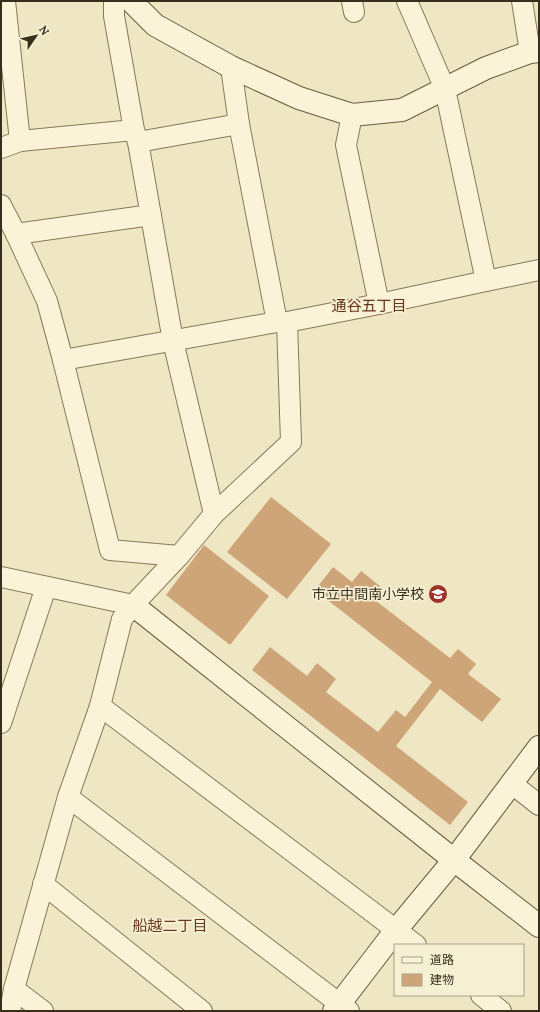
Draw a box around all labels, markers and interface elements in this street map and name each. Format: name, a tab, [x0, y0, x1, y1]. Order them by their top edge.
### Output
north arrow	[16, 16, 56, 56]
text: N	[36, 23, 53, 38]
district label: 通谷五丁目	[331, 296, 407, 315]
school or university icon: 市立中間南小学校	[427, 583, 449, 605]
place label: 市立中間南小学校	[312, 585, 424, 603]
district label: 船越二丁目	[132, 916, 208, 935]
legend	[394, 944, 524, 996]
text: 道路	[430, 952, 454, 967]
text: 建物	[430, 972, 454, 987]

